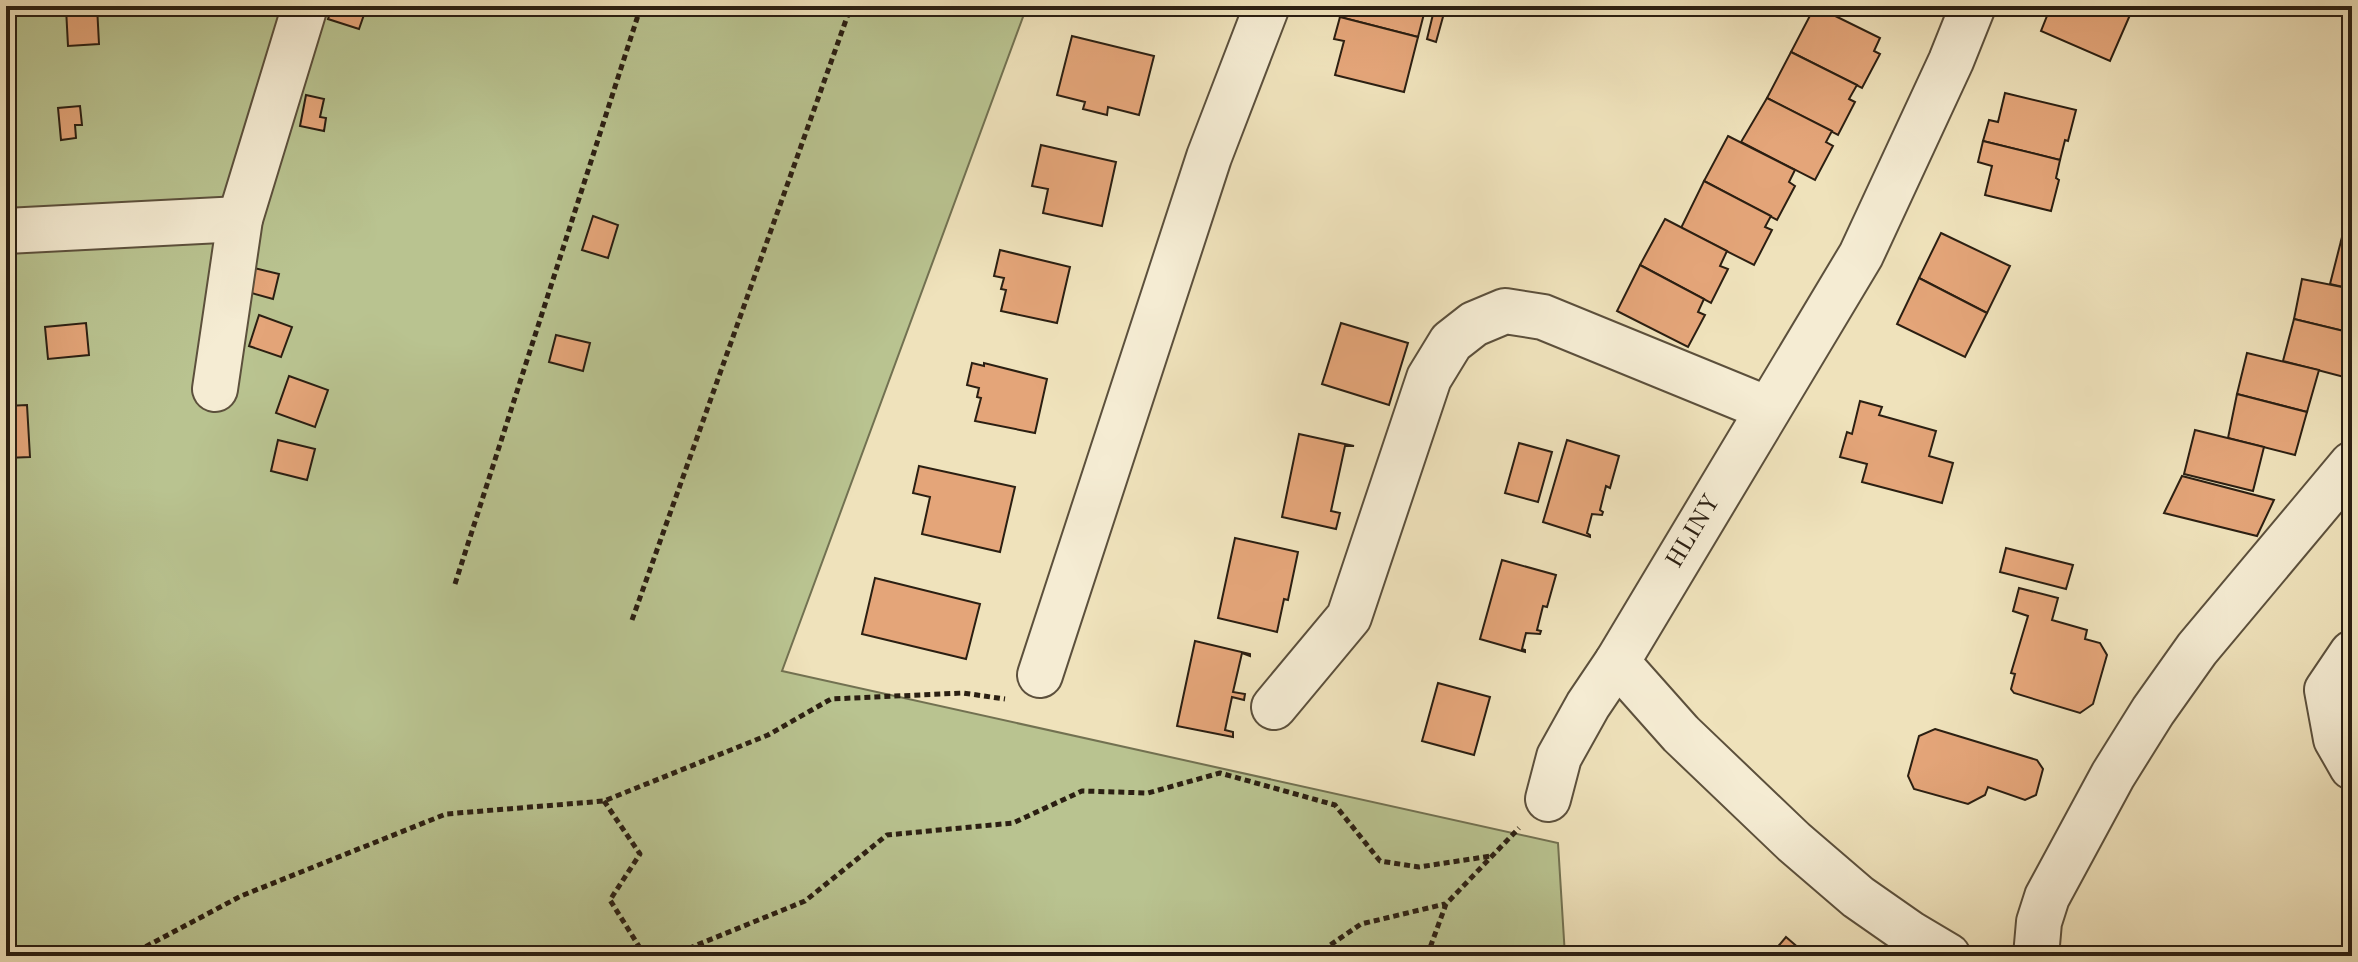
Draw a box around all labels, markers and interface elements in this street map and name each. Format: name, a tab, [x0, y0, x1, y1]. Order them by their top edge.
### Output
street label: HLINY	[1663, 491, 1725, 573]

